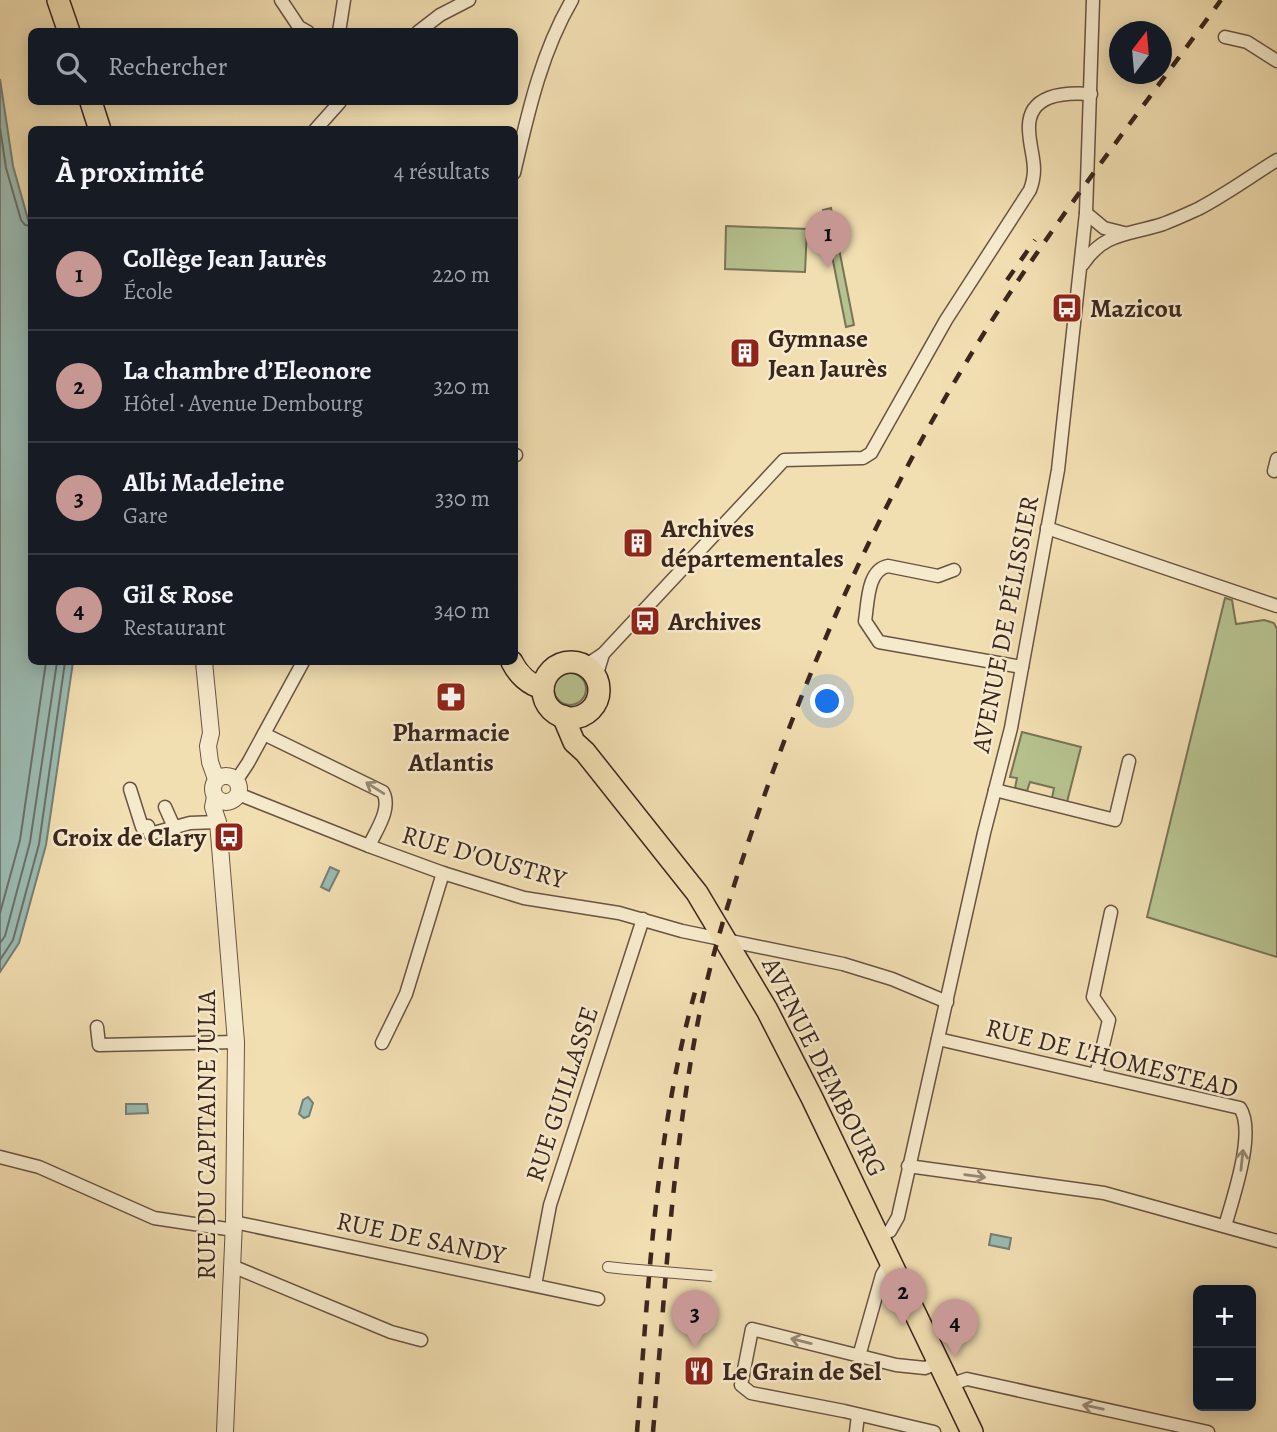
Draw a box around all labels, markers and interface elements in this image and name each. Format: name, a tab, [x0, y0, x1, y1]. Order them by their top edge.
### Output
north arrow	[1109, 21, 1172, 84]
search box	[28, 28, 518, 105]
icon: search	[52, 48, 90, 86]
text: Rechercher	[108, 49, 228, 84]
text: À proximité	[56, 152, 204, 192]
text: 4 résultats	[394, 156, 490, 187]
pin: 1	[805, 210, 851, 268]
text: Collège Jean Jaurès	[123, 241, 327, 276]
text: 1	[75, 259, 83, 290]
text: 220 m	[432, 259, 490, 290]
text: École	[123, 276, 173, 307]
bus stop icon: Mazicou	[1050, 291, 1084, 325]
place label: Mazicou	[1090, 291, 1183, 326]
place label: Gymnase Jean Jaurès	[768, 321, 887, 386]
building icon: Gymnase Jean Jaurès	[728, 336, 762, 370]
text: La chambre d’Eleonore	[123, 353, 372, 388]
text: 2	[73, 371, 85, 402]
text: 320 m	[434, 371, 490, 402]
text: Hôtel · Avenue Dembourg	[123, 388, 363, 419]
text: Albi Madeleine	[123, 465, 284, 500]
text: 3	[74, 483, 84, 514]
text: 330 m	[435, 483, 490, 514]
street label: AVENUE DE PÉLISSIER	[963, 492, 1047, 756]
text: Gare	[123, 500, 168, 531]
place label: Archives départementales	[660, 511, 844, 576]
building icon: Archives départementales	[621, 526, 655, 560]
text: Gil & Rose	[123, 577, 234, 612]
text: 4	[74, 595, 84, 626]
text: 340 m	[434, 595, 490, 626]
bus stop icon: Archives	[628, 604, 662, 638]
place label: Archives	[667, 604, 761, 639]
text: Restaurant	[123, 612, 226, 643]
pharmacy icon: Pharmacie Atlantis	[434, 680, 468, 714]
your location	[810, 684, 844, 718]
place label: Pharmacie Atlantis	[392, 715, 510, 780]
one-way arrow	[366, 781, 385, 796]
street label: RUE D'OUSTRY	[398, 817, 571, 897]
place label: Croix de Clary	[52, 820, 207, 855]
bus stop icon: Croix de Clary	[212, 820, 246, 854]
street label: AVENUE DEMBOURG	[753, 950, 895, 1183]
street label: RUE DU CAPITAINE JULIA	[189, 989, 224, 1280]
street label: RUE GUILLASSE	[517, 1002, 607, 1186]
street label: RUE DE L'HOMESTEAD	[982, 1010, 1242, 1106]
one-way arrow	[1236, 1149, 1249, 1172]
one-way arrow	[963, 1169, 986, 1182]
street label: RUE DE SANDY	[333, 1203, 510, 1273]
pin: 2	[880, 1268, 926, 1326]
map controls	[1193, 1285, 1256, 1411]
button: +	[1193, 1285, 1256, 1348]
pin: 3	[672, 1290, 718, 1348]
pin: 4	[932, 1299, 978, 1357]
one-way arrow	[790, 1334, 813, 1347]
button: −	[1193, 1348, 1256, 1411]
restaurant icon: Le Grain de Sel	[682, 1354, 716, 1388]
place label: Le Grain de Sel	[722, 1354, 882, 1389]
one-way arrow	[1082, 1399, 1105, 1413]

